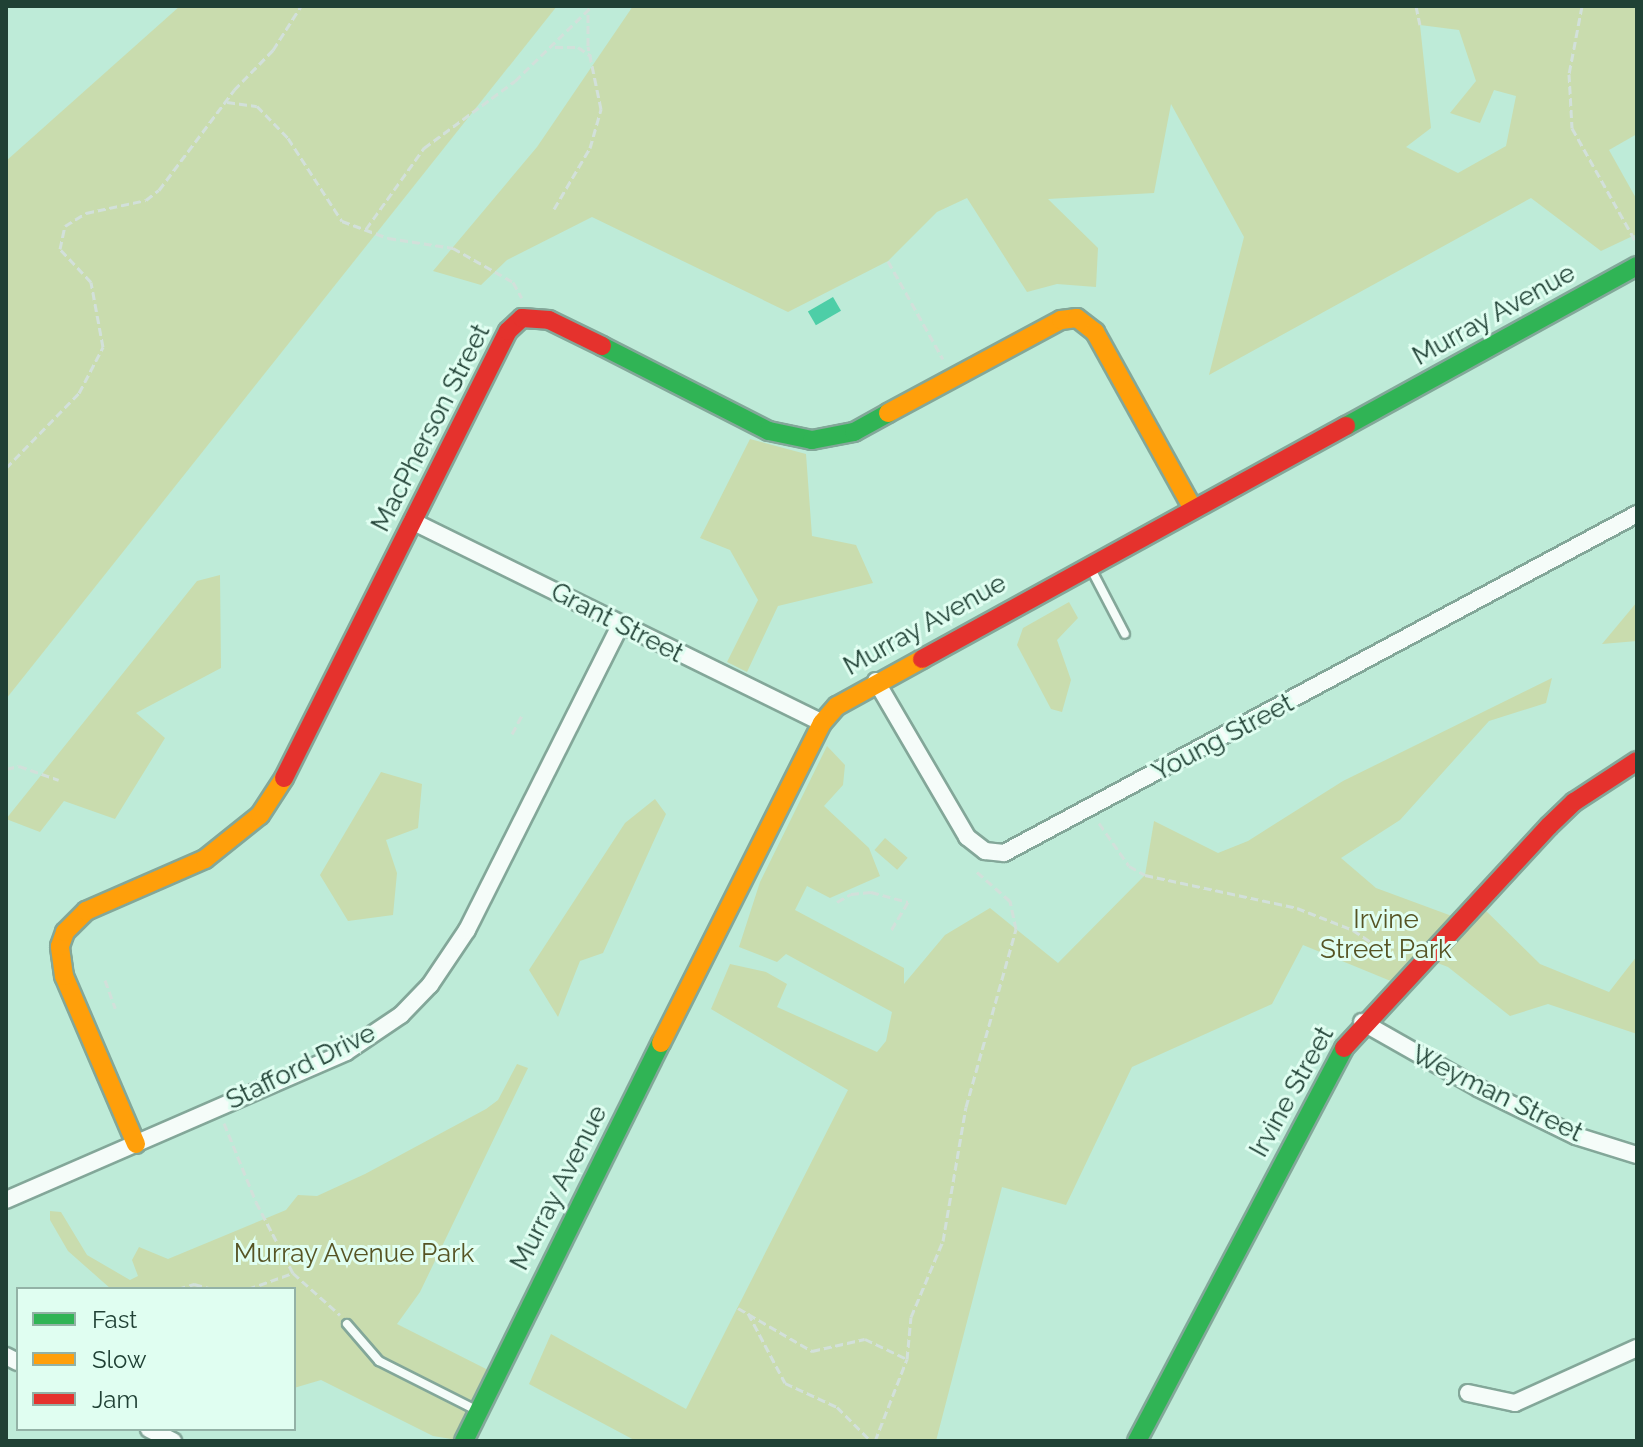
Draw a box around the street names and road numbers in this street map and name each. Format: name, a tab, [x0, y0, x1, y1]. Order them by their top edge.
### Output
street label: Murray Avenue	[1407, 257, 1581, 373]
street label: MacPherson Street	[365, 319, 497, 537]
street label: Murray Avenue	[838, 567, 1012, 683]
street label: Grant Street	[546, 576, 688, 670]
street label: Young Street	[1147, 688, 1299, 788]
street label: Stafford Drive	[221, 1017, 381, 1117]
street label: Irvine Street	[1243, 1021, 1341, 1163]
street label: Weyman Street	[1406, 1039, 1588, 1149]
street label: Murray Avenue	[504, 1100, 614, 1276]

